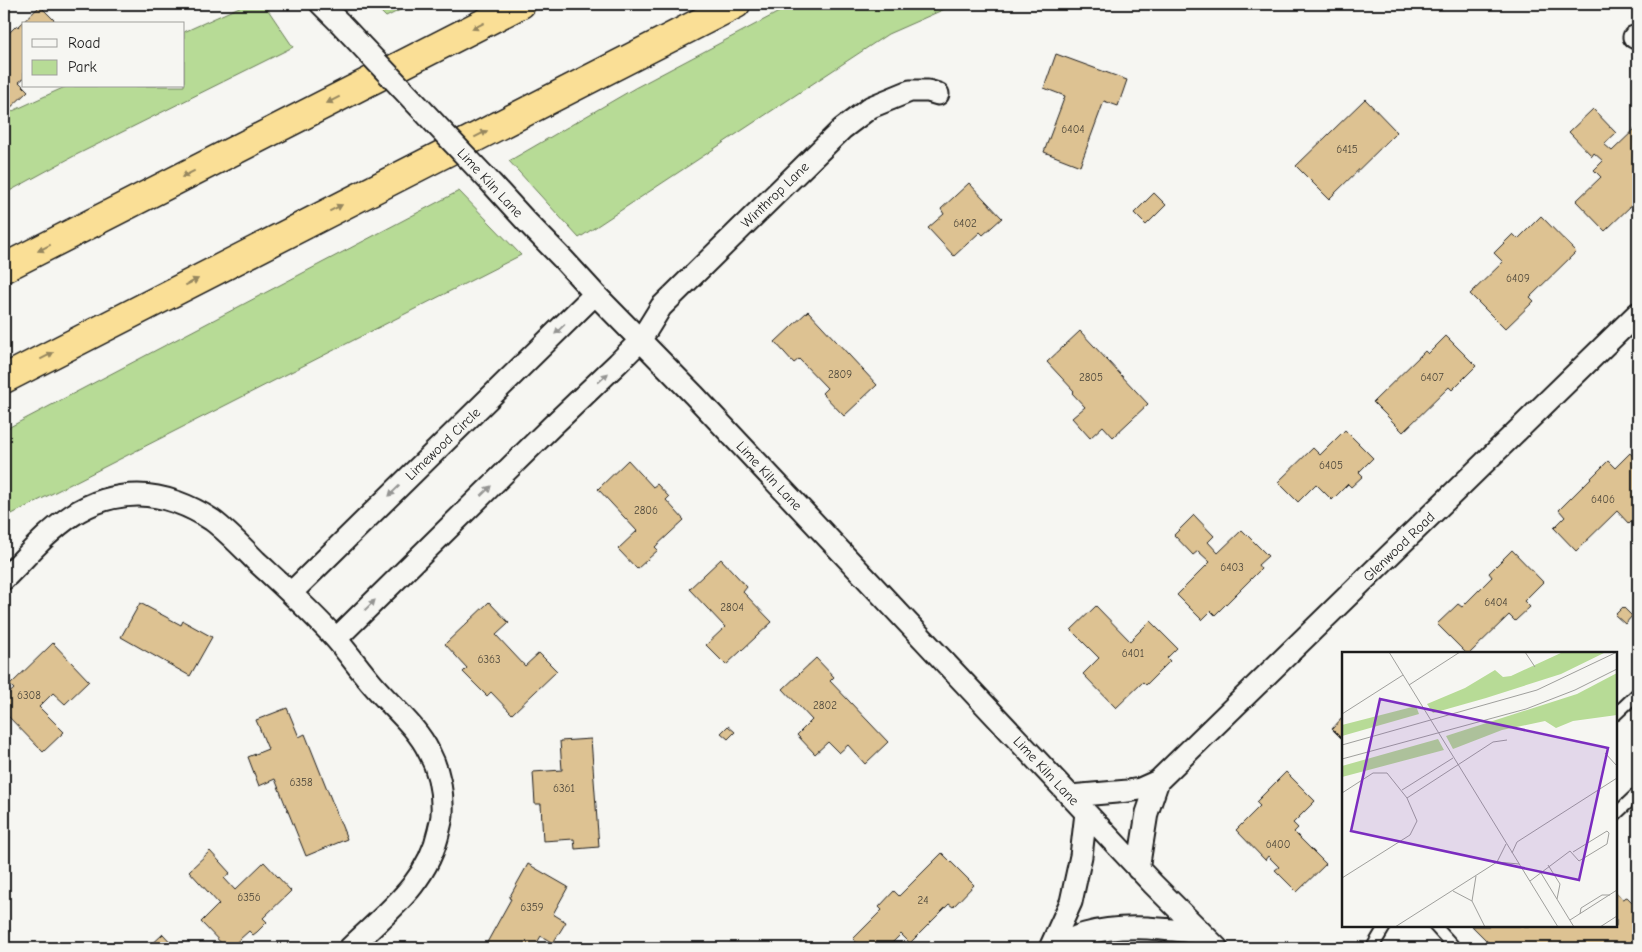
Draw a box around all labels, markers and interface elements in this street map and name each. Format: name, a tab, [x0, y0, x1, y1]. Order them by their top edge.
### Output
legend	[22, 22, 185, 88]
one-way arrow	[471, 22, 485, 30]
text: Road	[68, 34, 100, 52]
text: Park	[68, 58, 97, 76]
one-way arrow	[326, 96, 340, 104]
house number: 6404	[1061, 123, 1085, 136]
one-way arrow	[474, 130, 488, 138]
house number: 6415	[1336, 143, 1358, 156]
street label: Lime Kiln Lane	[454, 145, 526, 221]
street label: Winthrop Lane	[737, 158, 813, 232]
one-way arrow	[181, 170, 196, 178]
one-way arrow	[329, 204, 344, 212]
house number: 6402	[953, 217, 977, 230]
one-way arrow	[36, 244, 51, 252]
house number: 6409	[1506, 272, 1530, 285]
one-way arrow	[185, 278, 199, 286]
one-way arrow	[554, 322, 566, 334]
one-way arrow	[40, 352, 54, 360]
house number: 2809	[828, 368, 852, 381]
house number: 2805	[1079, 371, 1103, 384]
house number: 6407	[1420, 371, 1444, 384]
one-way arrow	[597, 372, 609, 384]
street label: Limewood Circle	[402, 404, 484, 484]
street label: Lime Kiln Lane	[733, 438, 805, 514]
house number: 6405	[1319, 459, 1343, 472]
one-way arrow	[388, 485, 400, 497]
one-way arrow	[480, 485, 492, 497]
house number: 6406	[1591, 493, 1615, 506]
house number: 2806	[634, 504, 658, 517]
street label: Glenwood Road	[1360, 509, 1438, 585]
house number: 6403	[1220, 561, 1244, 574]
house number: 6404	[1484, 596, 1508, 609]
one-way arrow	[364, 599, 376, 611]
house number: 2804	[720, 601, 744, 614]
house number: 6401	[1122, 647, 1144, 660]
inset map	[1342, 652, 1617, 927]
house number: 6363	[477, 653, 501, 666]
house number: 6308	[17, 689, 41, 702]
house number: 2802	[813, 699, 837, 712]
street label: Lime Kiln Lane	[1010, 733, 1082, 809]
house number: 6358	[289, 776, 313, 789]
house number: 6361	[553, 782, 575, 795]
house number: 6400	[1266, 838, 1290, 851]
house number: 6356	[237, 891, 261, 904]
house number: 24	[917, 894, 929, 907]
house number: 6359	[520, 901, 544, 914]

